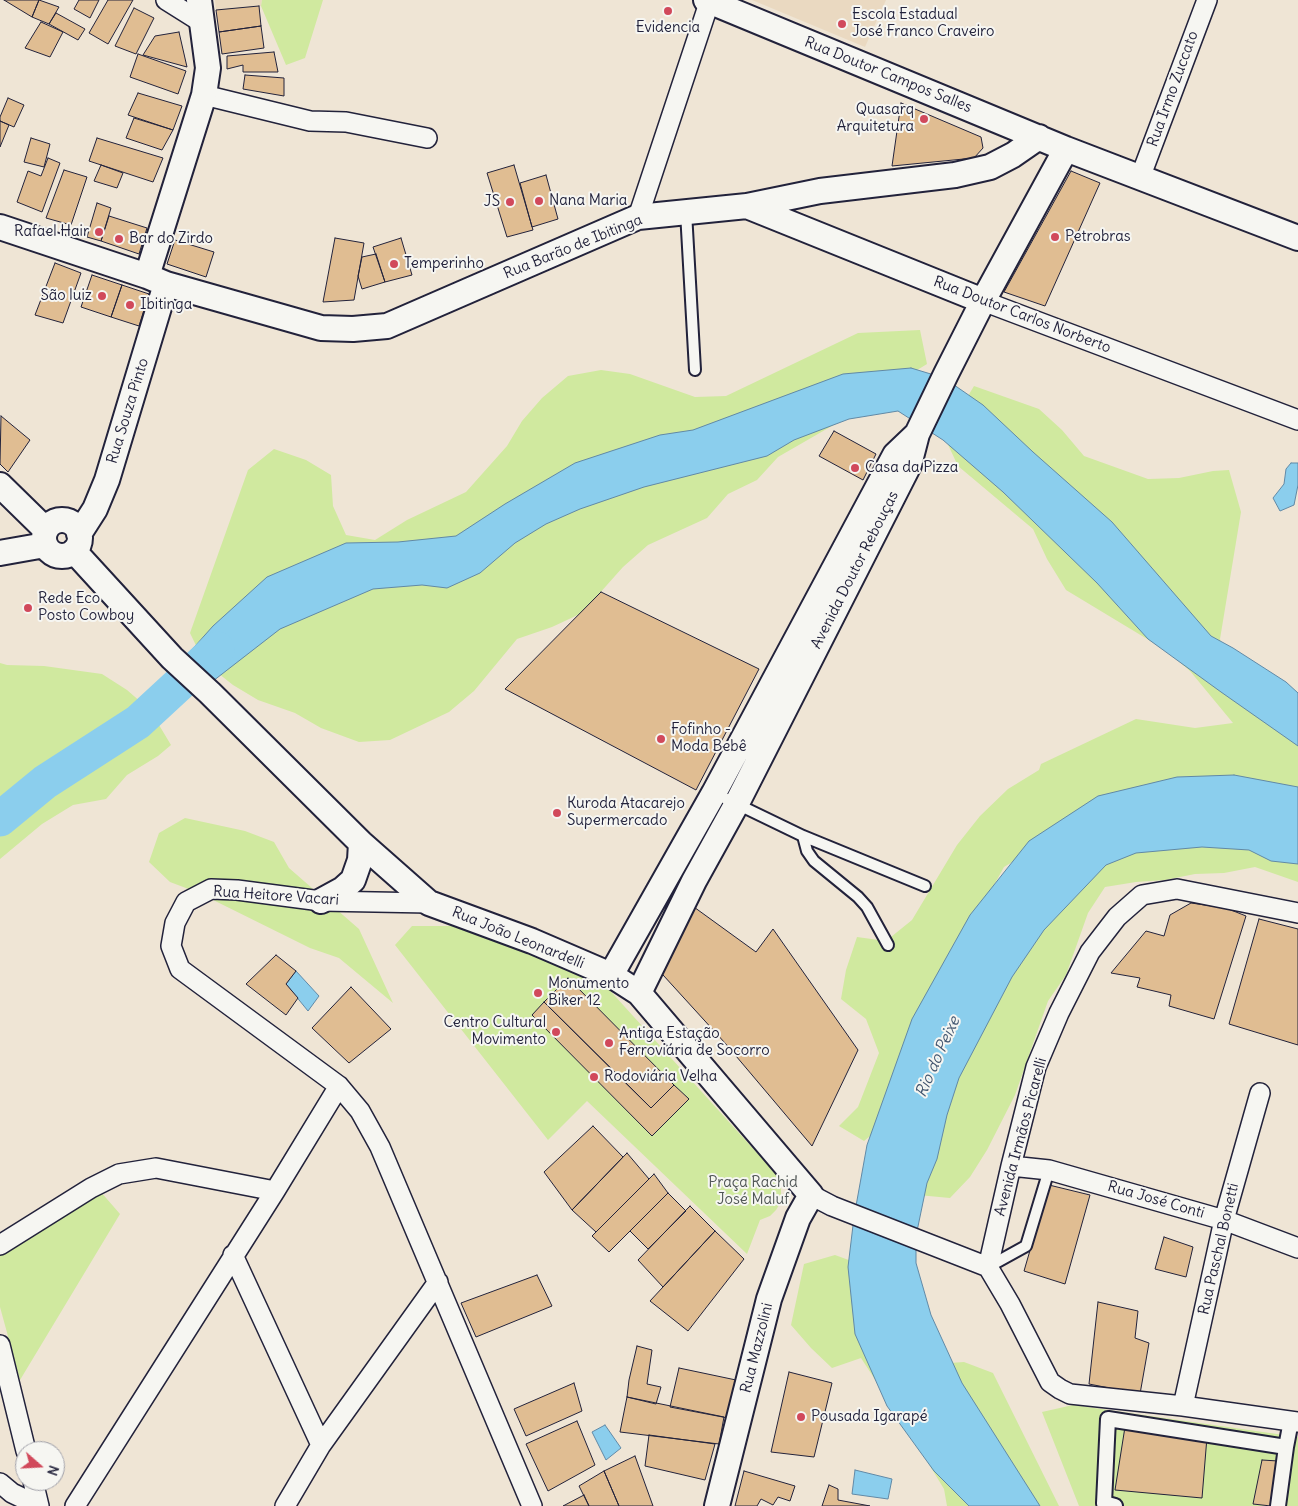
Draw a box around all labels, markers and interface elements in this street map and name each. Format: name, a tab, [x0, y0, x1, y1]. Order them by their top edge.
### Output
marker: Evidencia	[662, 5, 674, 17]
place label: Escola Estadual José Franco Craveiro	[852, 6, 994, 41]
marker: Escola Estadual José Franco Craveiro	[836, 18, 848, 30]
place label: Evidencia	[636, 19, 700, 37]
street label: Rua Irmo Zuccato	[1144, 29, 1202, 149]
street label: Rua Doutor Campos Salles	[802, 33, 974, 117]
place label: Quasarq Arquitetura	[837, 101, 914, 136]
marker: Quasarq Arquitetura	[918, 113, 930, 125]
place label: Nana Maria	[549, 192, 627, 210]
place label: JS	[484, 193, 500, 211]
marker: Nana Maria	[533, 195, 545, 207]
marker: JS	[504, 196, 516, 208]
street label: Rua Barão de Ibitinga	[501, 211, 645, 283]
place label: Rafael Hair	[14, 223, 89, 241]
marker: Rafael Hair	[93, 226, 105, 238]
place label: Petrobras	[1065, 228, 1131, 246]
place label: Bar do Zirdo	[129, 230, 213, 248]
marker: Petrobras	[1049, 231, 1061, 243]
marker: Bar do Zirdo	[113, 233, 125, 245]
place label: Temperinho	[404, 255, 484, 273]
marker: Temperinho	[388, 258, 400, 270]
street label: Rua Doutor Carlos Norberto	[931, 273, 1113, 357]
place label: São luiz	[41, 287, 92, 305]
marker: São luiz	[96, 290, 108, 302]
place label: Ibitinga	[140, 296, 192, 314]
marker: Ibitinga	[124, 299, 136, 311]
street label: Rua Souza Pinto	[103, 356, 153, 466]
place label: Casa da Pizza	[865, 459, 958, 477]
marker: Casa da Pizza	[849, 462, 861, 474]
street label: Avenida Doutor Rebouças	[807, 488, 903, 652]
place label: Rede Eco Posto Cowboy	[38, 590, 134, 625]
marker: Rede Eco Posto Cowboy	[22, 602, 34, 614]
place label: Fofinho - Moda Bebê	[671, 721, 747, 756]
marker: Fofinho - Moda Bebê	[655, 733, 667, 745]
place label: Kuroda Atacarejo Supermercado	[567, 795, 685, 830]
marker: Kuroda Atacarejo Supermercado	[551, 807, 563, 819]
street label: Rua Heitore Vacari	[213, 883, 339, 909]
street label: Rua João Leonardelli	[449, 903, 587, 973]
place label: Monumento Biker 12	[548, 975, 629, 1010]
marker: Monumento Biker 12	[532, 987, 544, 999]
place label: Centro Cultural Movimento	[443, 1014, 546, 1049]
water label: Rio do Peixe	[912, 1014, 964, 1100]
place label: Antiga Estação Ferroviária de Socorro	[619, 1025, 770, 1060]
marker: Centro Cultural Movimento	[550, 1026, 562, 1038]
marker: Antiga Estação Ferroviária de Socorro	[603, 1037, 615, 1049]
street label: Avenida Irmãos Picarelli	[991, 1056, 1051, 1218]
place label: Rodoviária Velha	[604, 1068, 717, 1086]
marker: Rodoviária Velha	[588, 1071, 600, 1083]
park label: Praça Rachid José Maluf	[708, 1174, 798, 1209]
street label: Rua José Conti	[1106, 1178, 1206, 1222]
street label: Rua Paschal Bonetti	[1195, 1181, 1243, 1317]
street label: Rua Mazzolini	[737, 1301, 777, 1395]
place label: Pousada Igarapé	[811, 1408, 928, 1426]
marker: Pousada Igarapé	[795, 1411, 807, 1423]
north arrow	[15, 1441, 65, 1491]
text: N	[43, 1463, 63, 1478]

